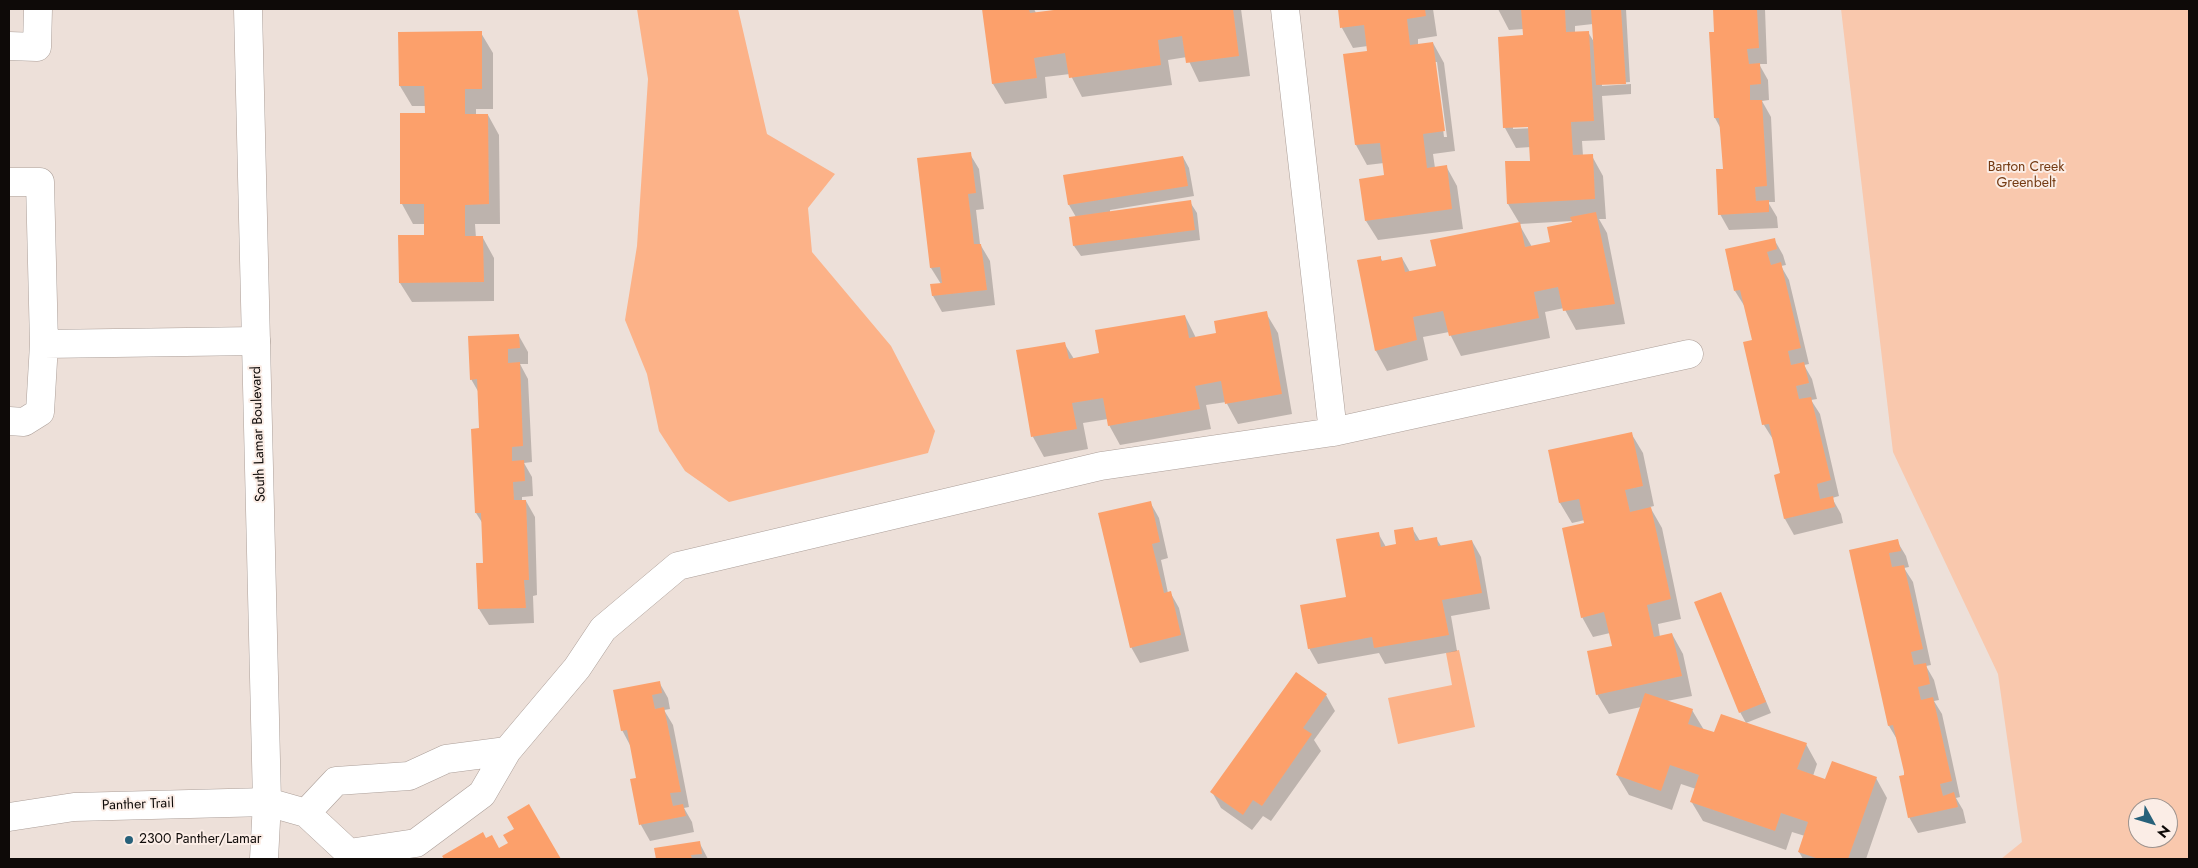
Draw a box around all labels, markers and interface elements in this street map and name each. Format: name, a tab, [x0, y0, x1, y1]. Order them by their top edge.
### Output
park label: Barton Creek Greenbelt	[1988, 160, 2064, 192]
street label: South Lamar Boulevard	[248, 366, 270, 502]
street label: Panther Trail	[102, 795, 174, 815]
north arrow	[2128, 798, 2178, 848]
text: N	[2153, 821, 2175, 842]
place label: 2300 Panther/Lamar	[139, 832, 262, 848]
marker: 2300 Panther/Lamar	[123, 834, 135, 846]

